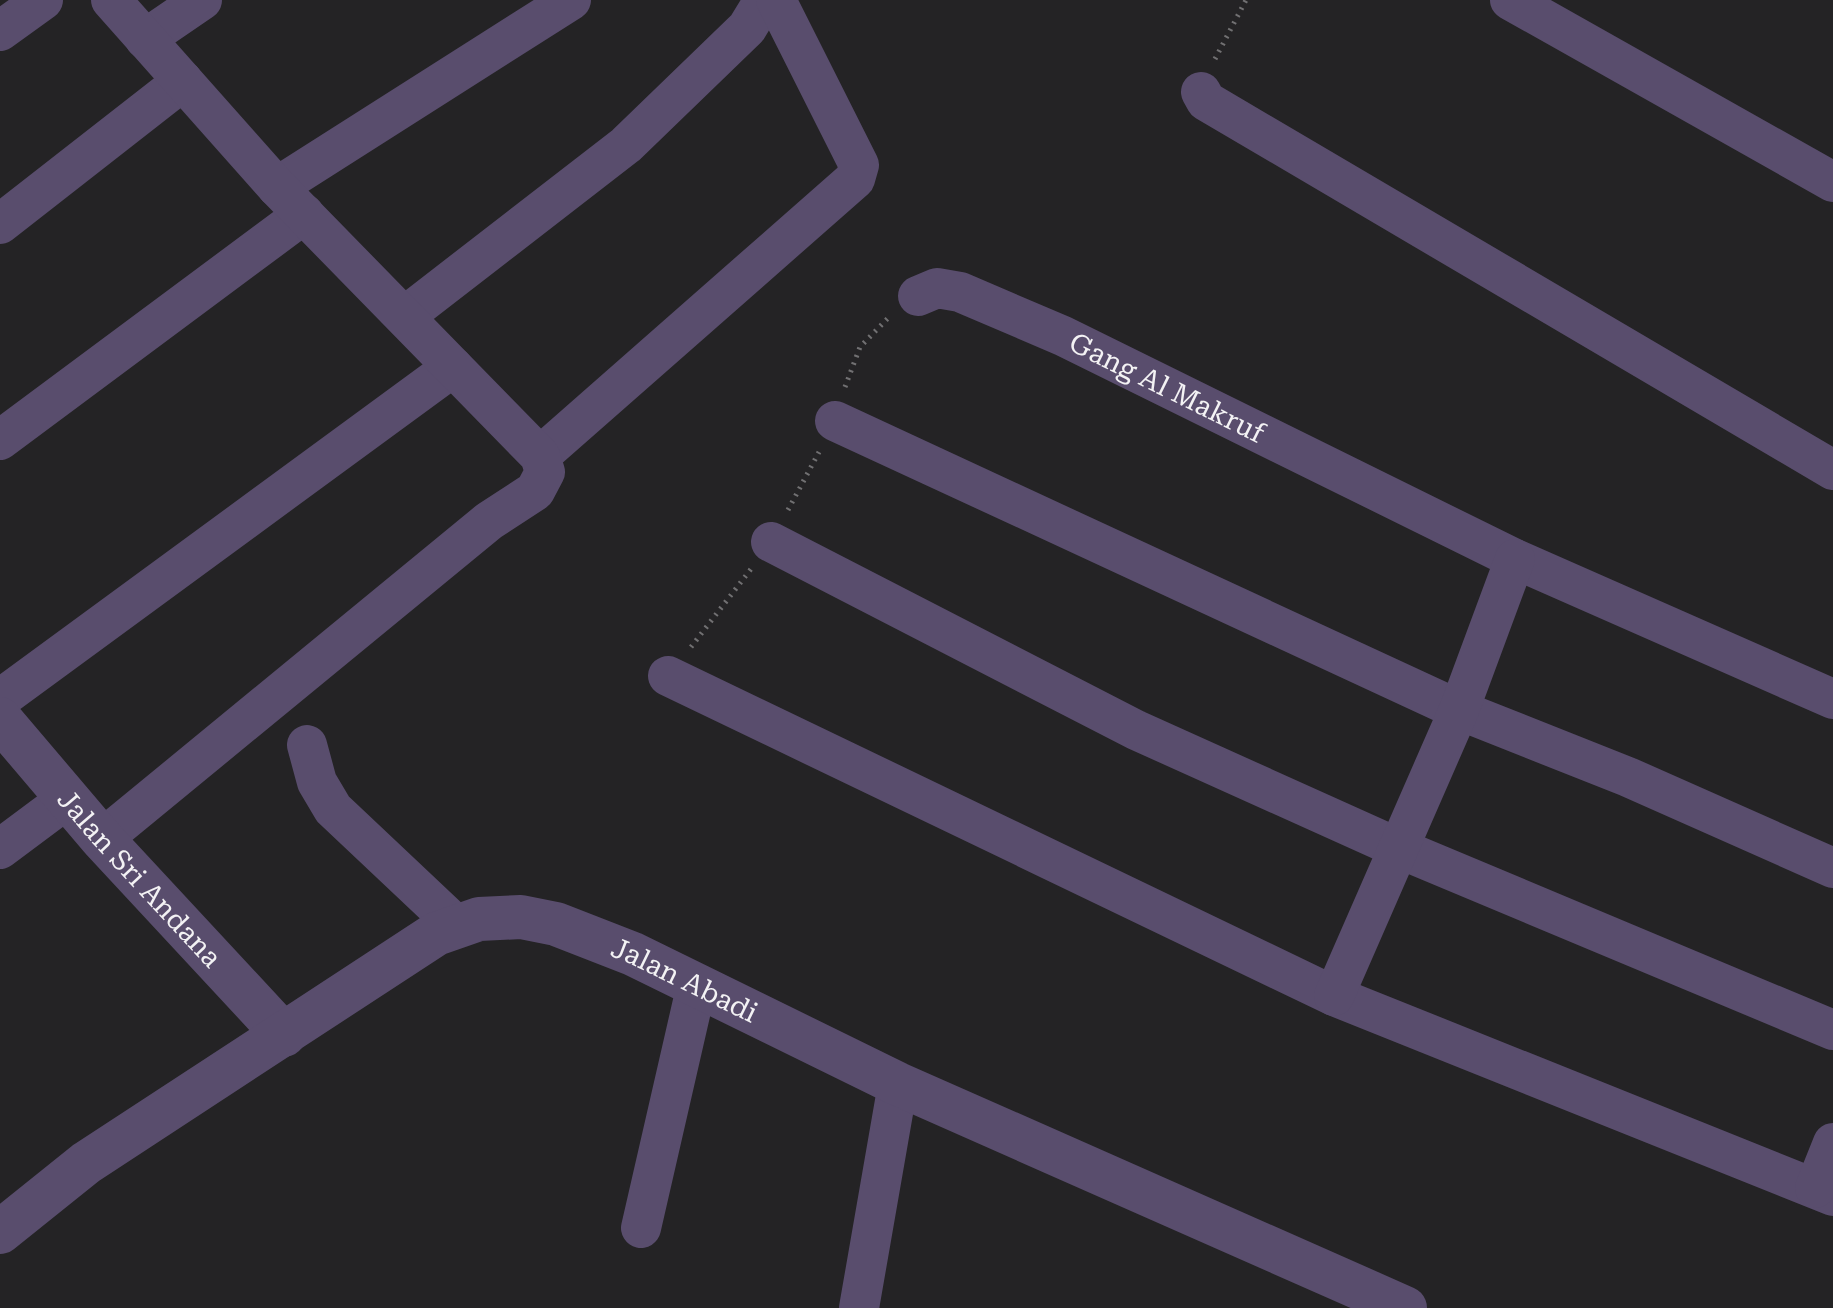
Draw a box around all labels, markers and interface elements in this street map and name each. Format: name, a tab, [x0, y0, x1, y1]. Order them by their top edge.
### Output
street label: Gang Al Makruf	[1064, 325, 1271, 450]
street label: Jalan Sri Andana	[51, 783, 229, 974]
street label: Jalan Abadi	[607, 931, 763, 1029]

